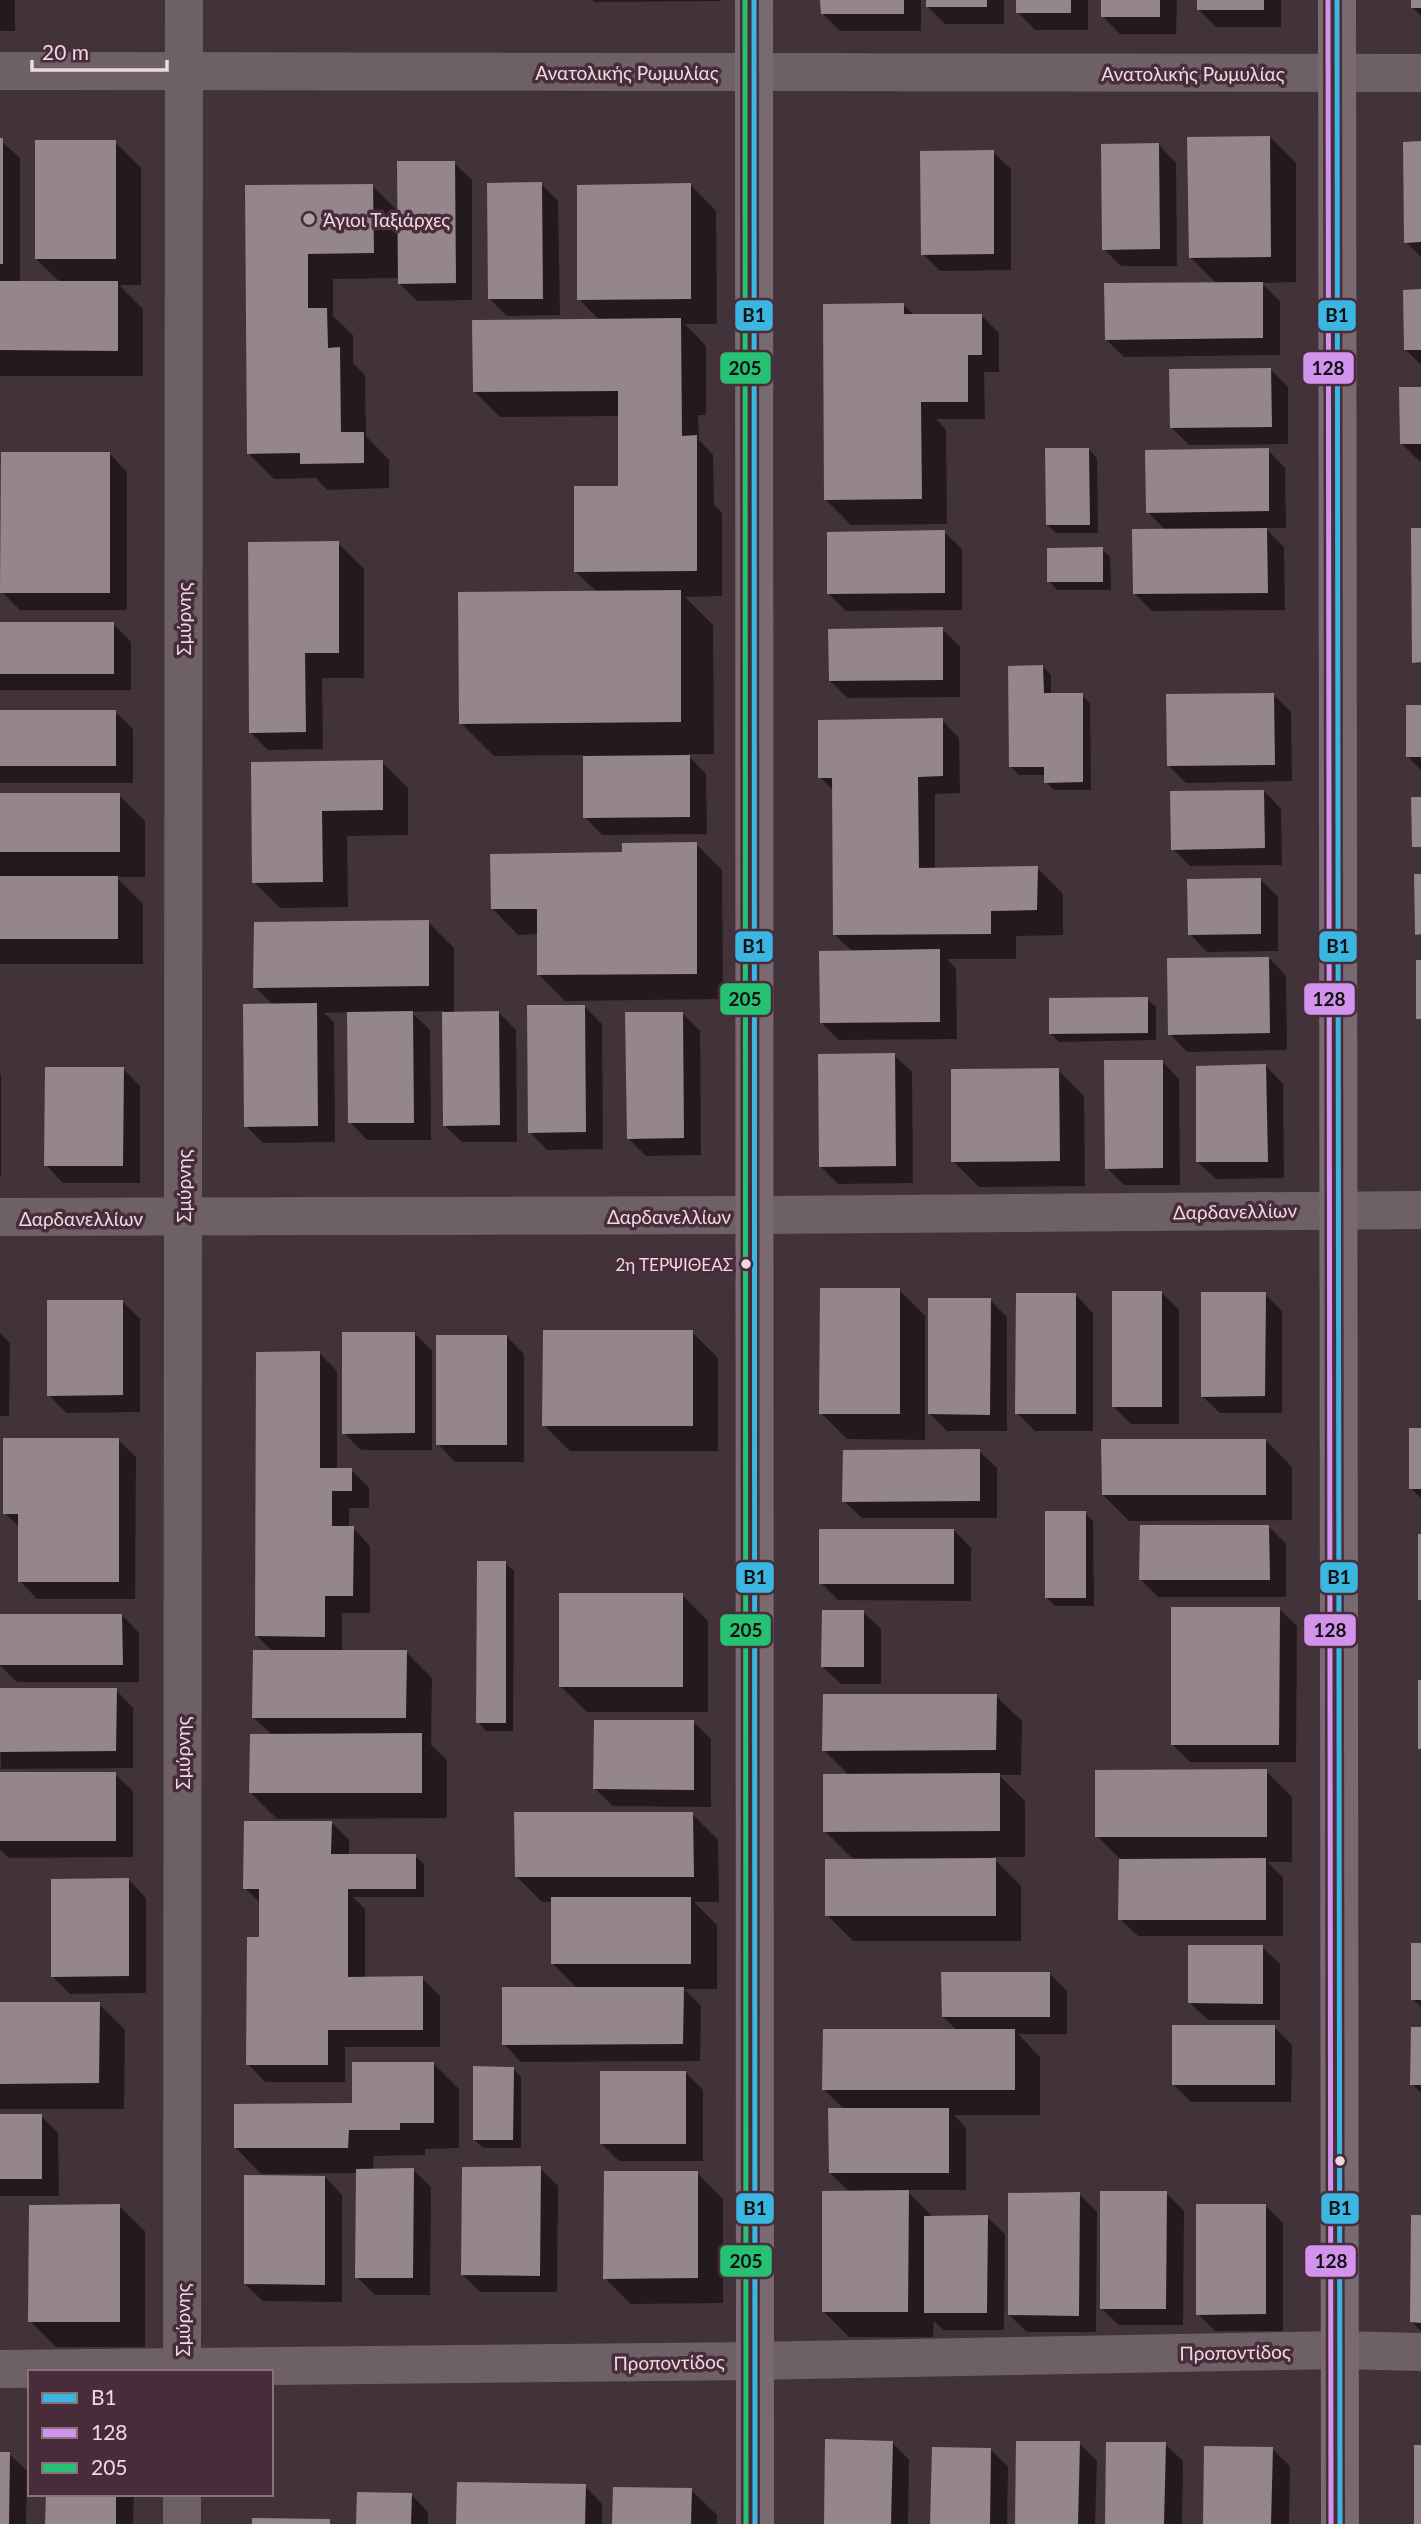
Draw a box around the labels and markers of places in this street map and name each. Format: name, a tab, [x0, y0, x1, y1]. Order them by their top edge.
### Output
place label: Άγιοι Ταξιάρχες	[323, 208, 450, 231]
marker: Άγιοι Ταξιάρχες	[301, 211, 317, 227]
place label: 2η ΤΕΡΨΙΘΕΑΣ	[615, 1254, 733, 1275]
marker: 2η ΤΕΡΨΙΘΕΑΣ	[739, 1257, 753, 1271]
unlabelled marker	[1333, 2154, 1347, 2168]

